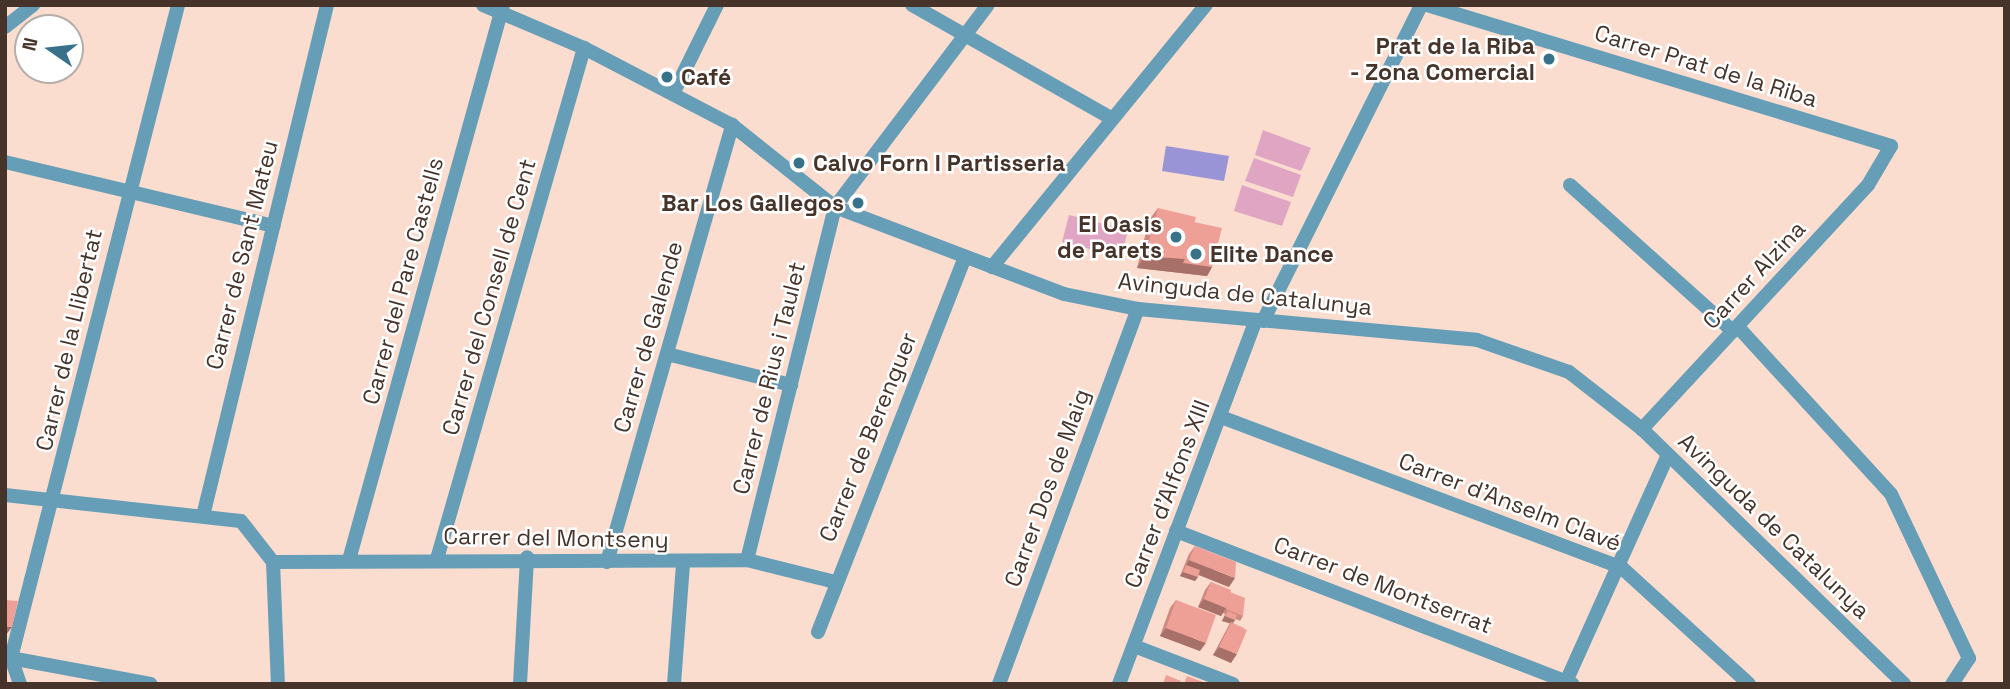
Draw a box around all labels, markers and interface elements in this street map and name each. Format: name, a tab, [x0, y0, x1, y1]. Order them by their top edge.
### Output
north arrow	[14, 14, 84, 84]
street label: Carrer Prat de la Riba	[1591, 19, 1821, 113]
place label: Prat de la Riba - Zona Comercial	[1349, 32, 1535, 86]
text: N	[16, 35, 44, 53]
marker: Prat de la Riba - Zona Comercial	[1541, 51, 1557, 67]
place label: Café	[681, 63, 731, 91]
marker: Café	[659, 69, 675, 85]
street label: Carrer de Sant Mateu	[200, 138, 284, 372]
place label: Calvo Forn I Partisseria	[813, 149, 1065, 177]
street label: Carrer del Pare Castells	[357, 154, 449, 408]
marker: Calvo Forn I Partisseria	[791, 155, 807, 171]
street label: Carrer del Consell de Cent	[436, 156, 542, 438]
place label: Bar Los Gallegos	[661, 189, 844, 217]
marker: Bar Los Gallegos	[850, 195, 866, 211]
place label: El Oasis de Parets	[1057, 210, 1162, 264]
street label: Carrer Alzina	[1697, 215, 1811, 335]
street label: Carrer de la Llibertat	[30, 226, 108, 454]
marker: El Oasis de Parets	[1168, 229, 1184, 245]
street label: Carrer de Galende	[607, 238, 689, 436]
place label: Elite Dance	[1210, 240, 1334, 268]
marker: Elite Dance	[1188, 246, 1204, 262]
street label: Carrer de Rius i Taulet	[727, 259, 811, 497]
street label: Avinguda de Catalunya	[1117, 267, 1373, 321]
street label: Carrer de Berenguer	[813, 328, 923, 546]
street label: Carrer Dos de Maig	[998, 385, 1096, 591]
street label: Carrer d'Alfons XIII	[1118, 396, 1216, 592]
street label: Avinguda de Catalunya	[1673, 427, 1875, 625]
street label: Carrer d'Anselm Clavé	[1395, 447, 1625, 557]
street label: Carrer del Montseny	[443, 522, 669, 554]
street label: Carrer de Montserrat	[1270, 531, 1496, 639]

